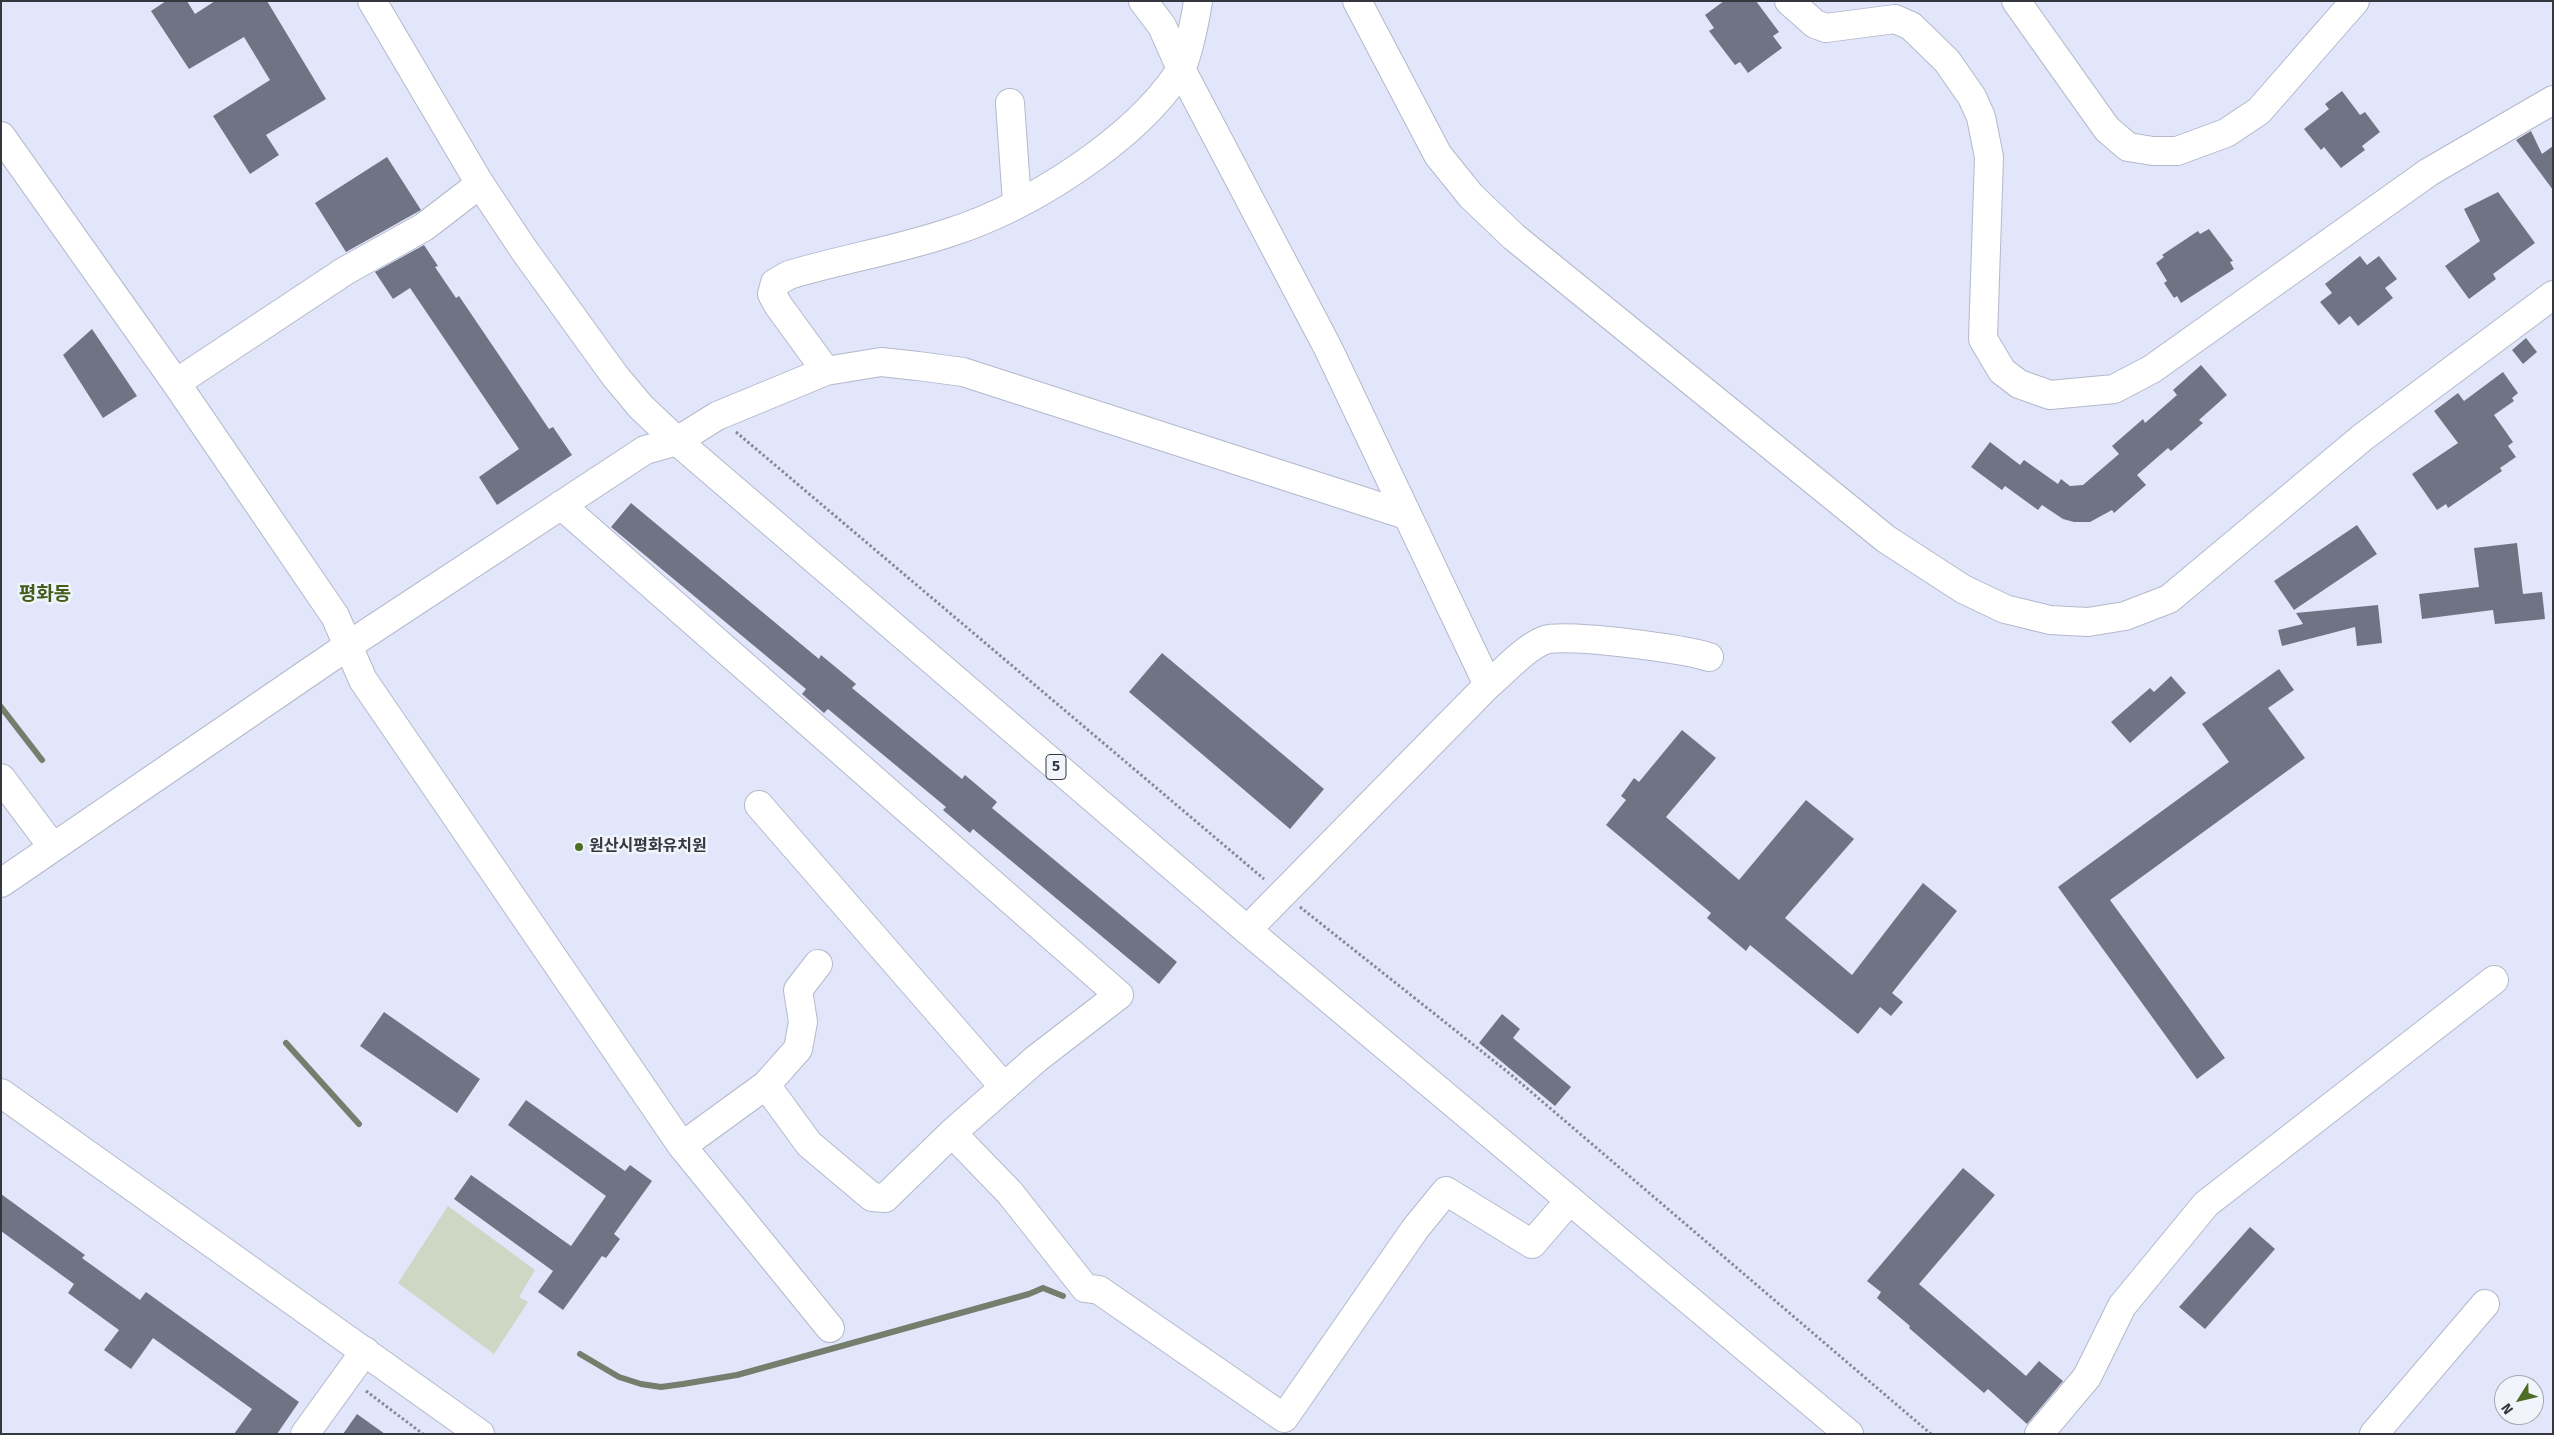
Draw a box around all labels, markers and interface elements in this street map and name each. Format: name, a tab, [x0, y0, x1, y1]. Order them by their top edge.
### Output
district label: 평화동	[19, 584, 71, 606]
road number: 5	[1046, 754, 1066, 780]
place label: 원산시평화유치원	[589, 837, 707, 857]
marker: 원산시평화유치원	[573, 841, 585, 853]
north arrow	[2494, 1375, 2544, 1425]
text: N	[2498, 1400, 2517, 1417]

